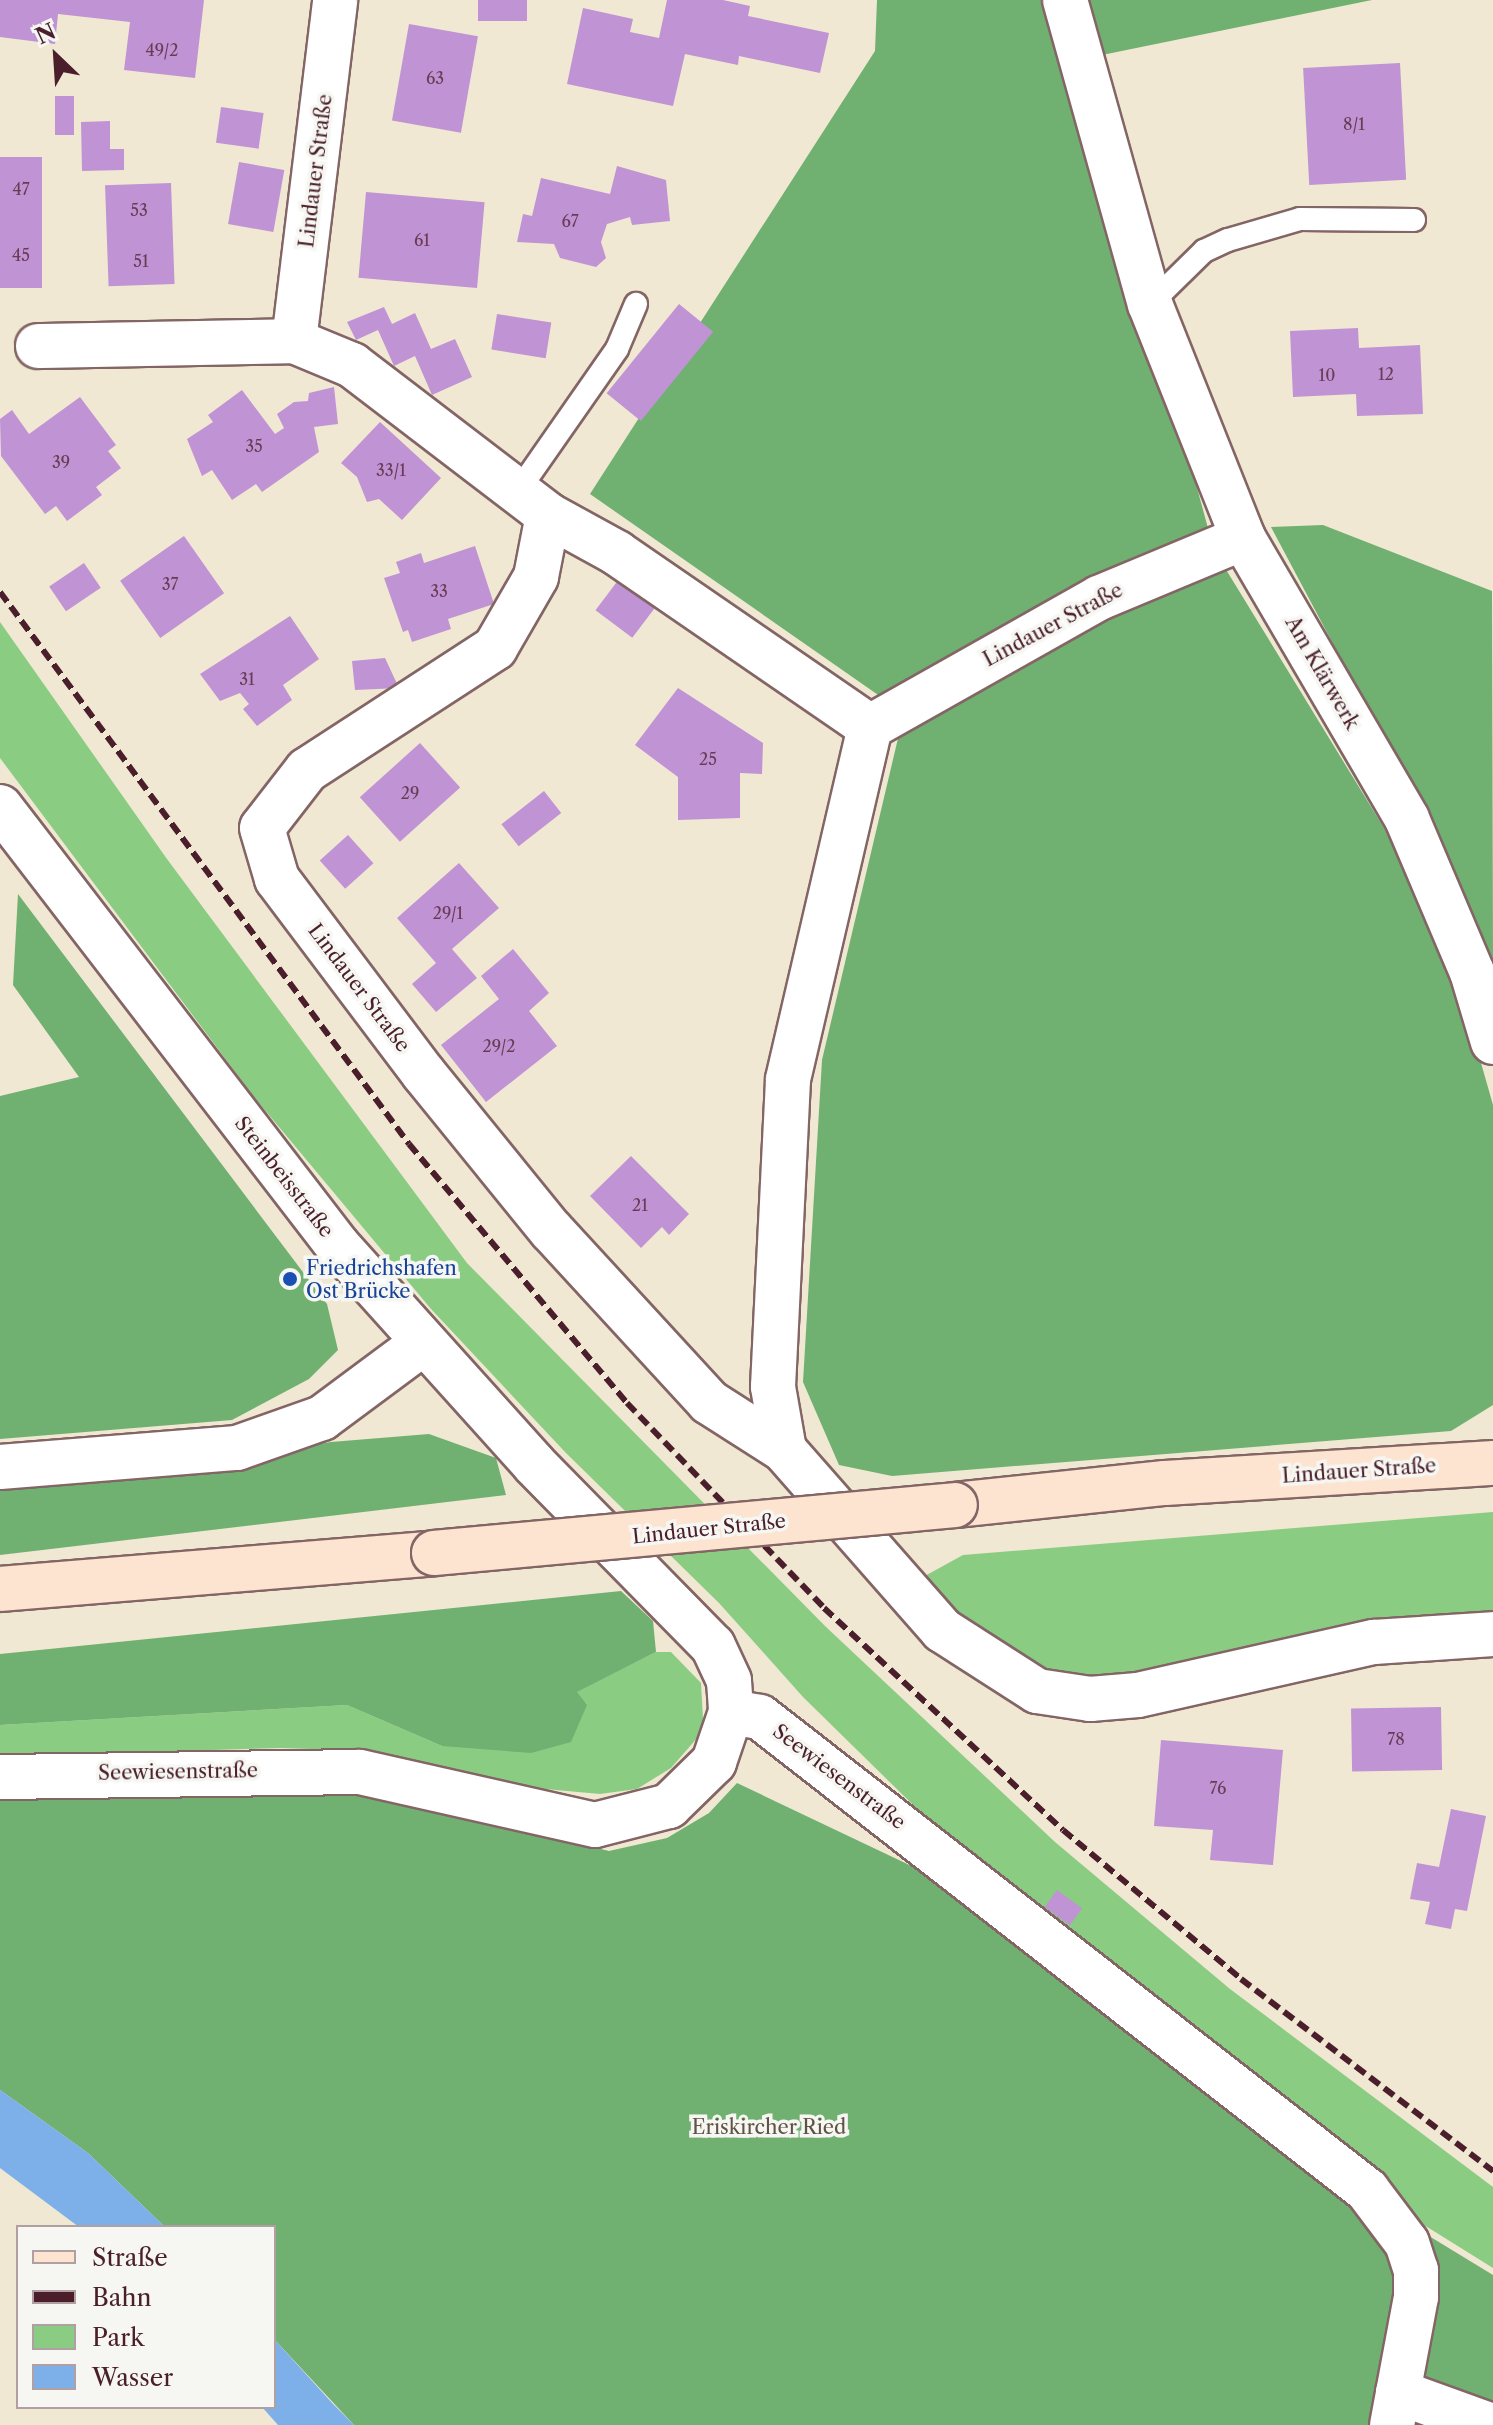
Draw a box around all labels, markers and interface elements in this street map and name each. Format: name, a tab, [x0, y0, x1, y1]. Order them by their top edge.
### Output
north arrow	[16, 16, 96, 96]
text: N	[31, 18, 60, 50]
house number: 49/2	[145, 40, 179, 60]
house number: 63	[426, 68, 444, 88]
street label: Lindauer Straße	[295, 93, 337, 249]
house number: 8/1	[1343, 114, 1365, 134]
house number: 47	[12, 179, 30, 199]
house number: 53	[130, 200, 148, 220]
house number: 67	[561, 211, 579, 231]
house number: 61	[414, 230, 430, 250]
house number: 45	[12, 245, 30, 265]
house number: 51	[133, 251, 149, 271]
house number: 12	[1378, 364, 1394, 384]
house number: 10	[1319, 365, 1335, 385]
house number: 35	[245, 436, 263, 456]
house number: 39	[52, 452, 70, 472]
house number: 33/1	[376, 460, 406, 480]
house number: 37	[162, 574, 178, 594]
street label: Lindauer Straße	[979, 578, 1127, 672]
house number: 33	[430, 581, 448, 601]
street label: Am Klärwerk	[1280, 612, 1364, 734]
house number: 31	[239, 669, 255, 689]
house number: 25	[699, 749, 717, 769]
house number: 29	[401, 783, 419, 803]
house number: 29/1	[433, 903, 463, 923]
street label: Lindauer Straße	[303, 919, 415, 1057]
house number: 29/2	[482, 1036, 516, 1056]
street label: Steinbeisstraße	[229, 1112, 339, 1242]
house number: 21	[632, 1195, 648, 1215]
place label: Friedrichshafen Ost Brücke	[306, 1256, 457, 1303]
marker: Friedrichshafen Ost Brücke	[281, 1270, 299, 1288]
street label: Lindauer Straße	[1281, 1454, 1437, 1488]
street label: Lindauer Straße	[631, 1509, 787, 1549]
street label: Seewiesenstraße	[768, 1719, 910, 1835]
house number: 78	[1387, 1729, 1405, 1749]
street label: Seewiesenstraße	[98, 1759, 258, 1785]
house number: 76	[1210, 1778, 1226, 1798]
park label: Eriskircher Ried	[692, 2115, 846, 2139]
legend	[16, 2225, 276, 2409]
text: Straße	[92, 2243, 168, 2272]
text: Bahn	[92, 2283, 151, 2312]
text: Park	[92, 2323, 144, 2352]
text: Wasser	[92, 2363, 173, 2392]

